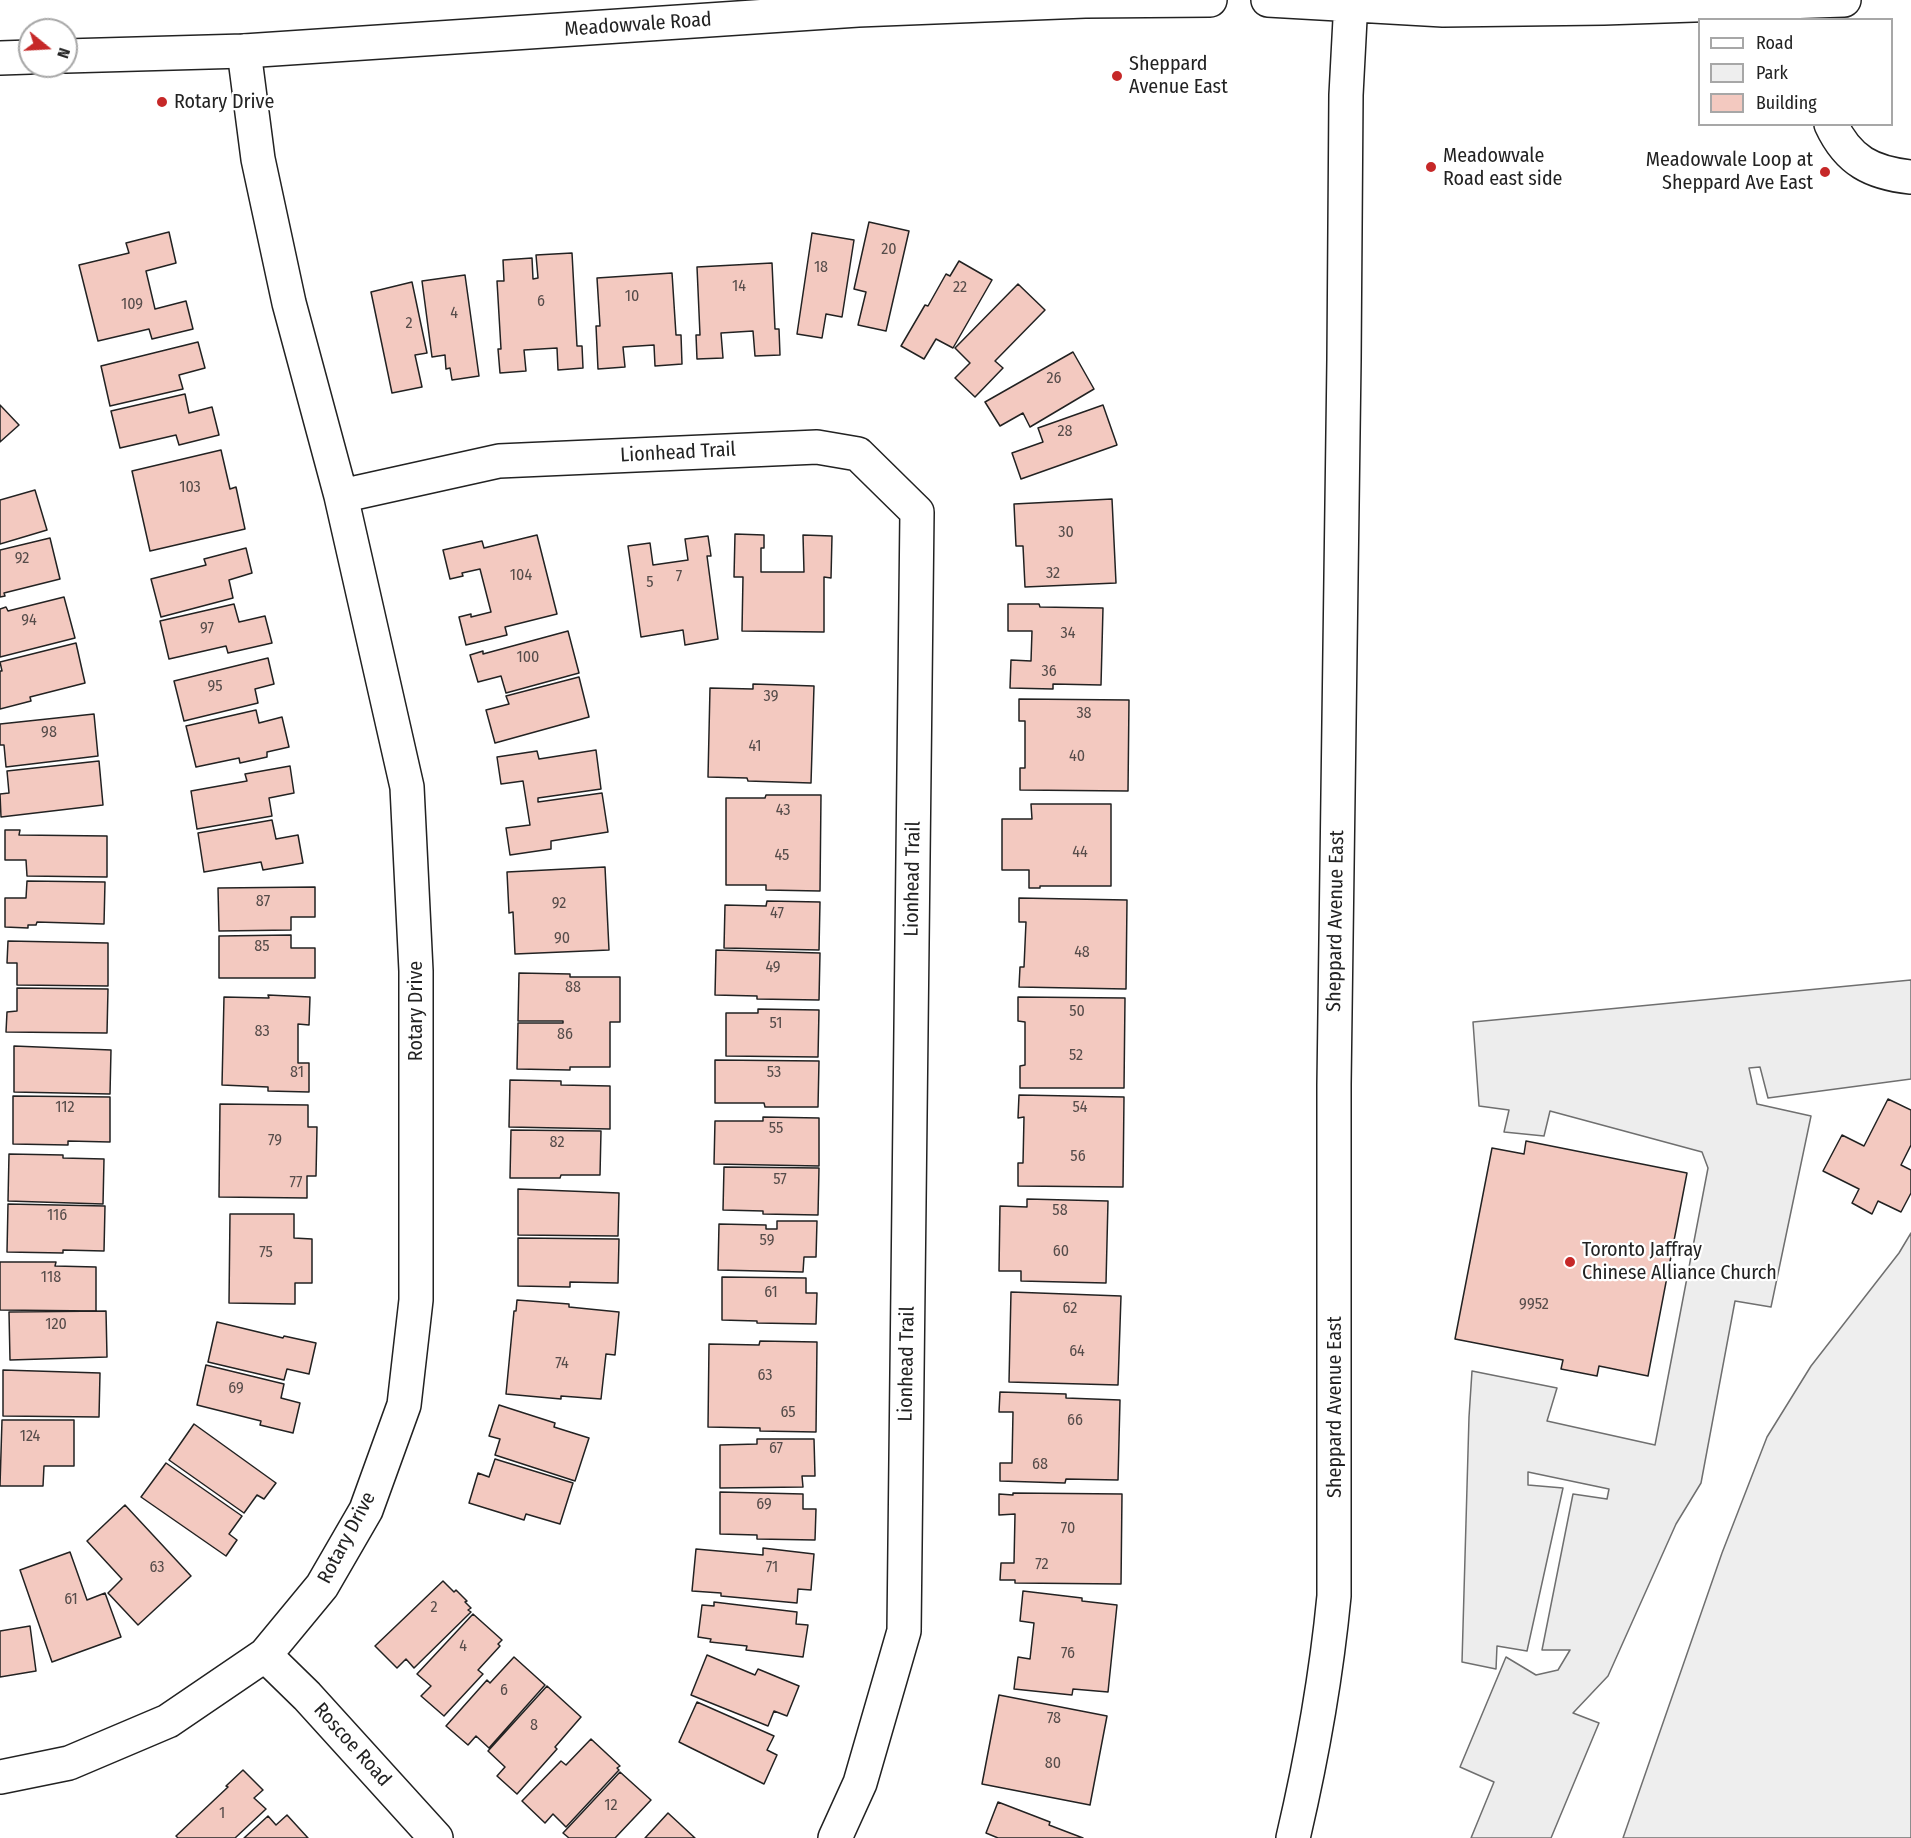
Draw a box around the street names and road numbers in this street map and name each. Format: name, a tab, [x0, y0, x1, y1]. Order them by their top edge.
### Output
street label: Meadowvale Road	[564, 8, 712, 42]
street label: Lionhead Trail	[620, 438, 736, 468]
street label: Lionhead Trail	[900, 821, 926, 937]
street label: Sheppard Avenue East	[1322, 830, 1350, 1012]
street label: Rotary Drive	[404, 961, 428, 1061]
street label: Lionhead Trail	[894, 1306, 920, 1422]
street label: Sheppard Avenue East	[1323, 1316, 1347, 1498]
street label: Rotary Drive	[313, 1488, 381, 1588]
street label: Roscoe Road	[308, 1698, 396, 1792]

